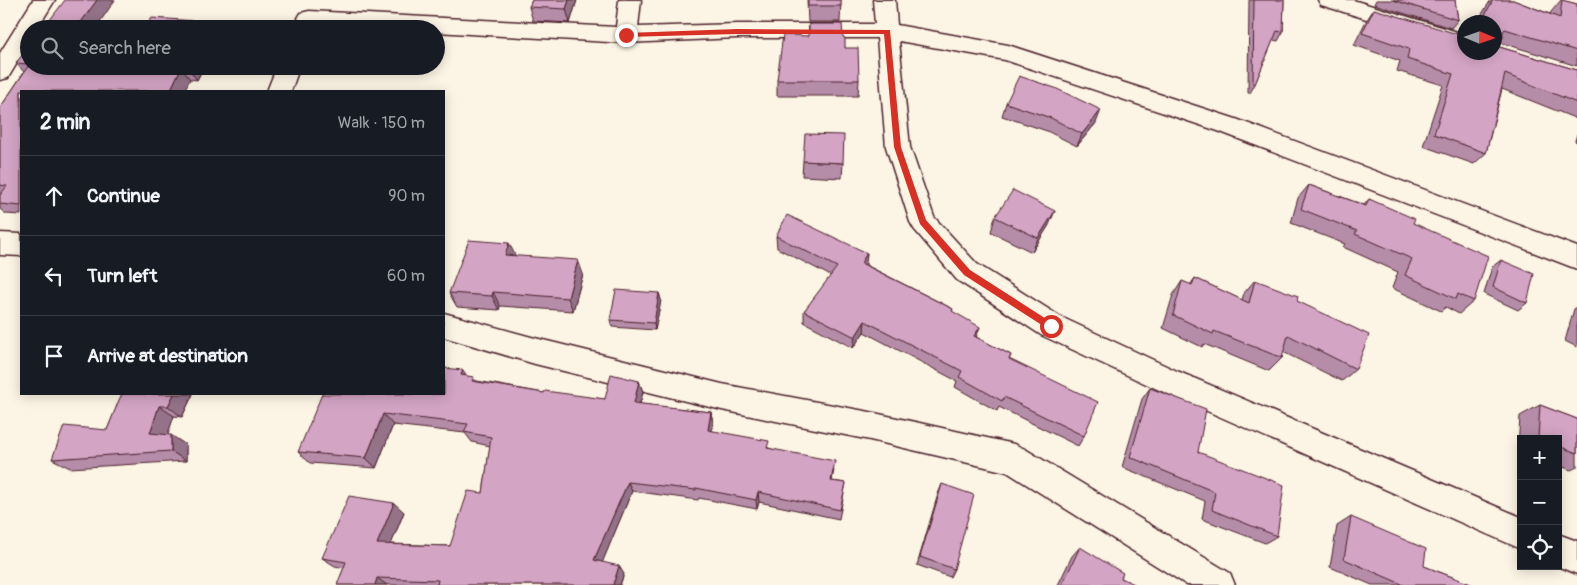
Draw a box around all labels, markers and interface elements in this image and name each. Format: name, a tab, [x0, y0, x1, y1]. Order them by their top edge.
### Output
north arrow	[1457, 15, 1502, 60]
search box	[20, 20, 445, 75]
route end	[615, 24, 638, 47]
icon: search	[38, 34, 66, 62]
text: Search here	[78, 36, 171, 60]
text: 2 min	[40, 109, 90, 136]
text: Walk · 150 m	[338, 113, 425, 133]
icon: ahead	[40, 182, 68, 210]
text: Continue	[87, 184, 160, 208]
text: 90 m	[388, 186, 425, 206]
icon: left	[40, 262, 68, 290]
text: Turn left	[87, 264, 157, 288]
text: 60 m	[387, 266, 425, 286]
route start	[1040, 315, 1063, 338]
icon: arrive	[40, 342, 68, 370]
text: Arrive at destination	[87, 344, 248, 368]
map controls	[1517, 435, 1562, 570]
button: +	[1517, 435, 1562, 480]
button: −	[1517, 480, 1562, 525]
button: locate	[1517, 525, 1562, 570]

